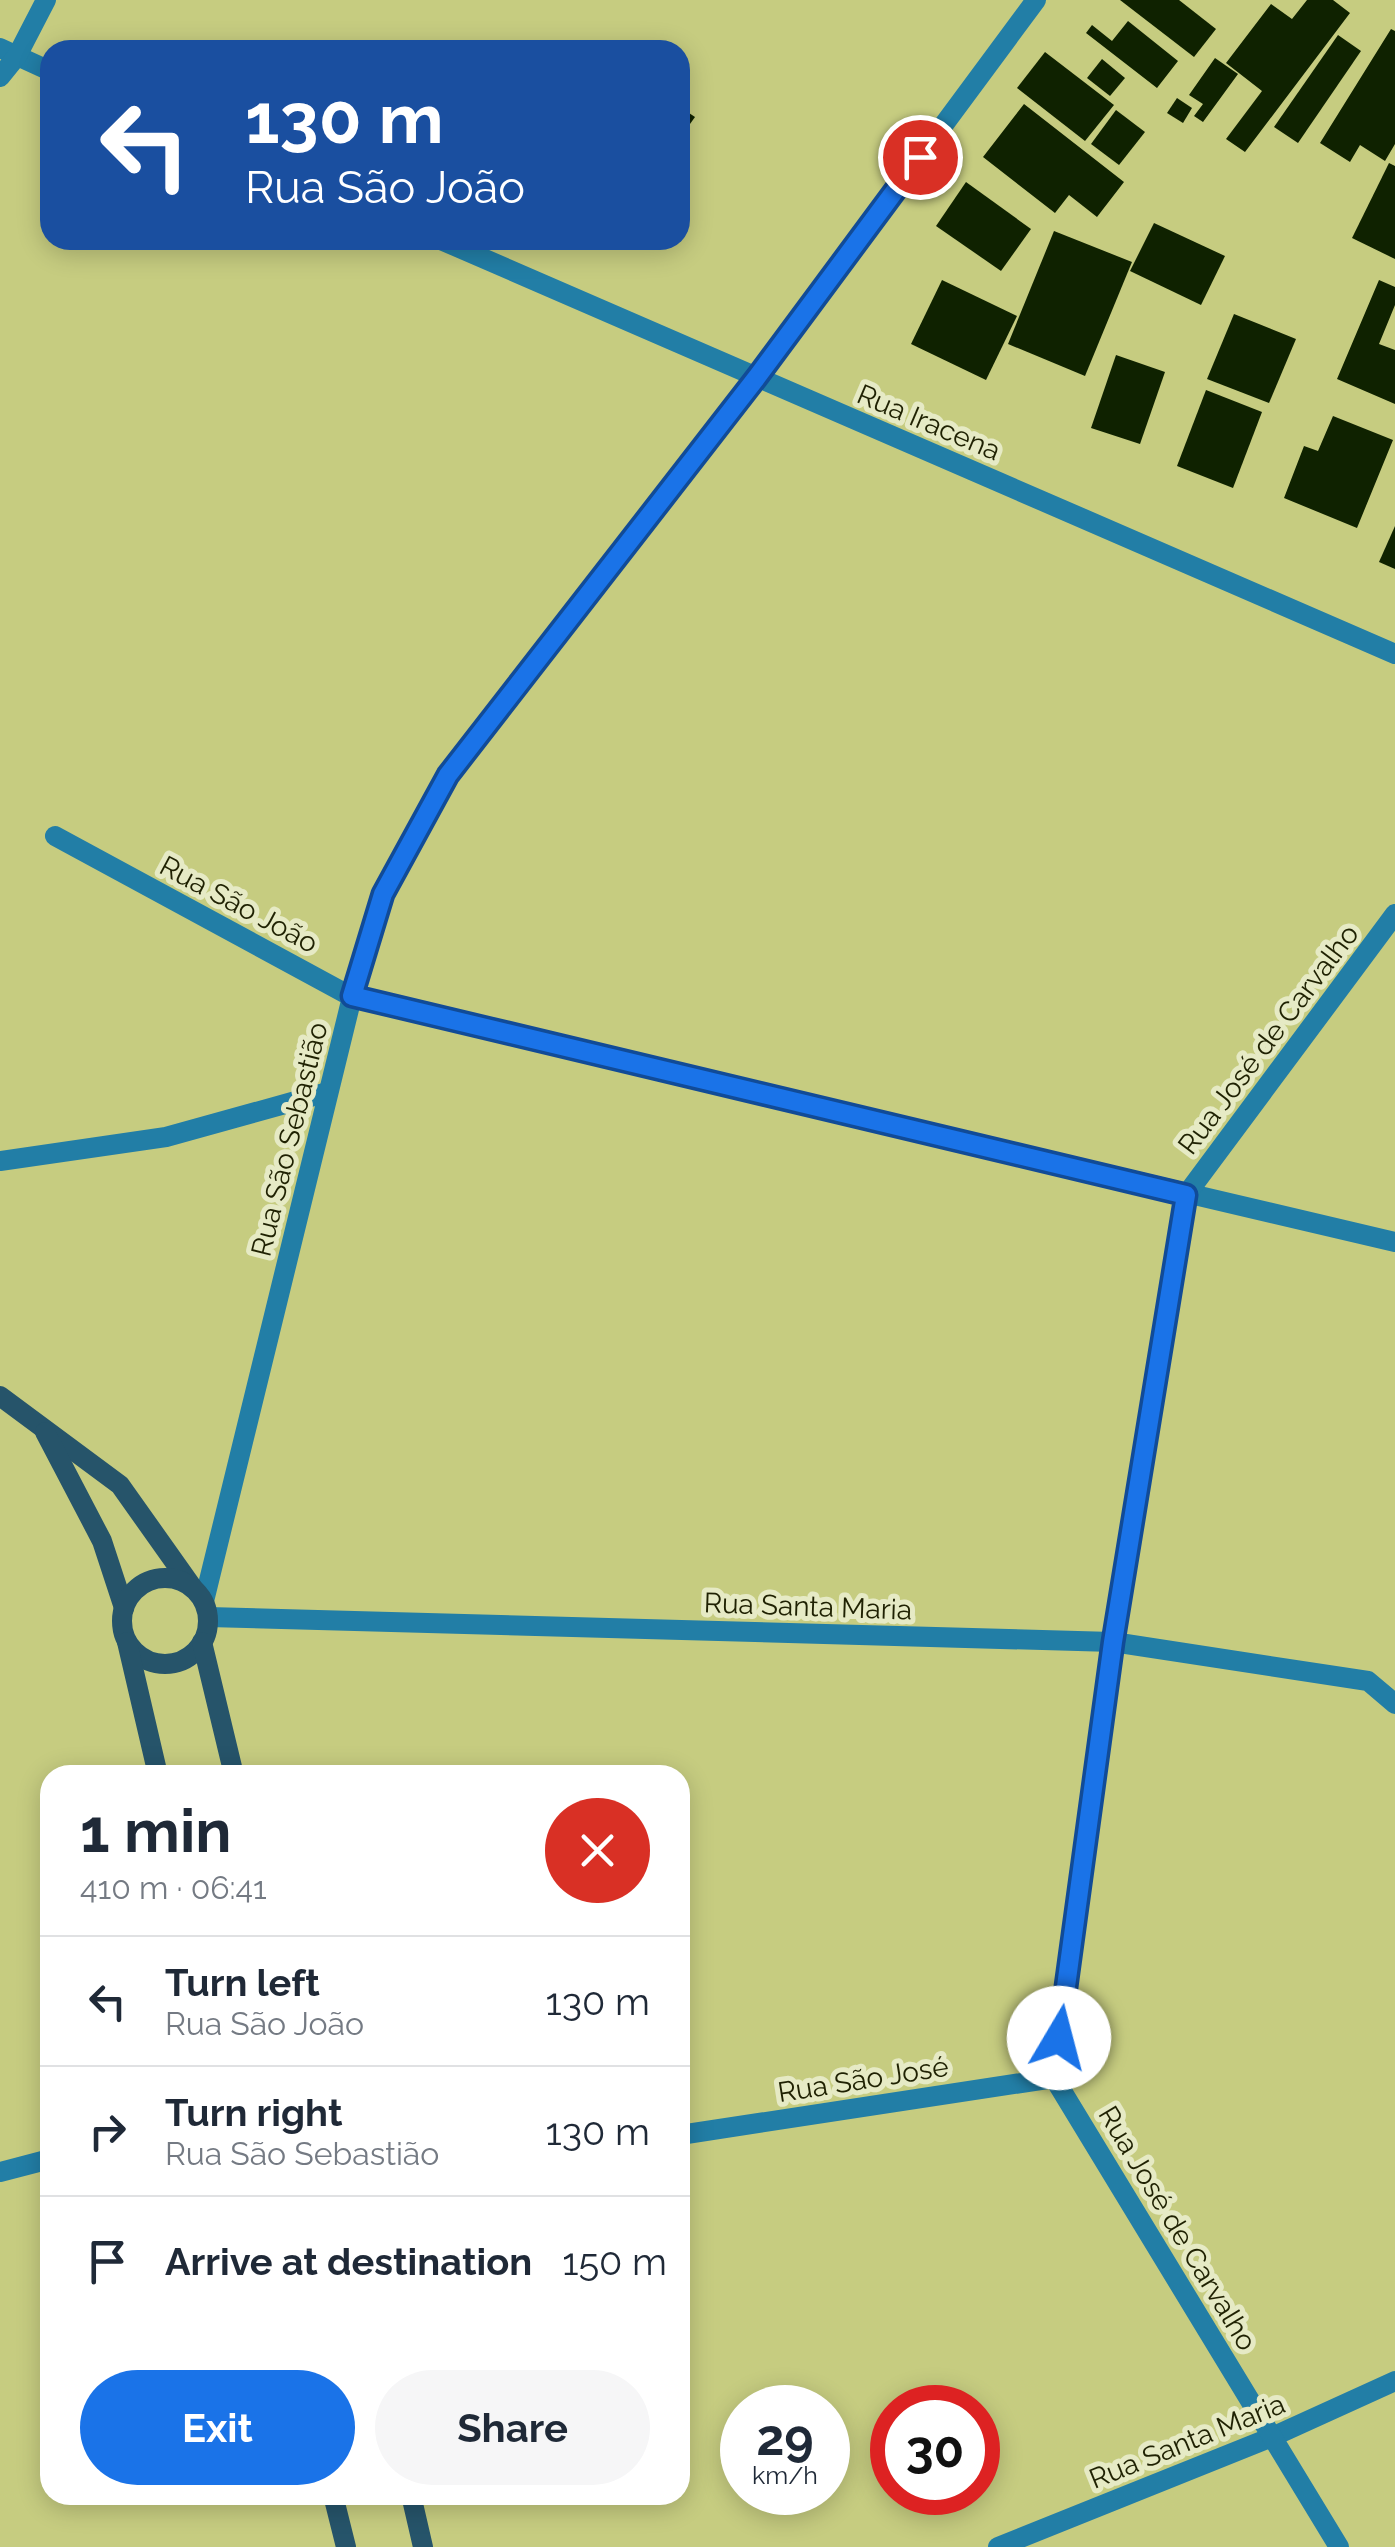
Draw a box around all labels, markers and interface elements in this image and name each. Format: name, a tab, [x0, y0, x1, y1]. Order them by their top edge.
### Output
text: 130 m	[245, 77, 444, 159]
icon: left	[80, 80, 210, 210]
pin	[878, 115, 963, 200]
icon: arrive	[893, 130, 948, 185]
text: Rua São João	[245, 161, 525, 214]
street label: Rua Iracena	[852, 378, 1005, 467]
street label: Rua São João	[154, 849, 323, 960]
street label: Rua José de Carvalho	[1171, 918, 1366, 1161]
street label: Rua São Sebastião	[244, 1019, 335, 1260]
street label: Rua Santa Maria	[703, 1586, 913, 1627]
text: 1 min	[80, 1796, 231, 1866]
button: close	[545, 1798, 650, 1903]
text: 410 m · 06:41	[80, 1869, 267, 1906]
text: Turn left	[165, 1960, 320, 2005]
icon: left	[80, 1974, 135, 2029]
text: 130 m	[546, 1979, 650, 2024]
position arrow	[1007, 1986, 1111, 2090]
text: Rua São João	[165, 2005, 364, 2042]
street label: Rua São José	[775, 2050, 951, 2109]
text: Turn right	[165, 2090, 342, 2135]
street label: Rua José de Carvalho	[1092, 2100, 1264, 2356]
icon: right	[80, 2104, 135, 2159]
text: 130 m	[546, 2109, 650, 2154]
text: Rua São Sebastião	[165, 2135, 439, 2172]
icon: arrive	[80, 2234, 135, 2289]
text: Arrive at destination	[165, 2239, 532, 2284]
text: 150 m	[562, 2239, 667, 2284]
button: Exit	[80, 2370, 355, 2485]
button: Share	[375, 2370, 650, 2485]
speed limit sign: 30	[870, 2385, 1000, 2515]
street label: Rua Santa Maria	[1084, 2387, 1290, 2496]
text: 29	[756, 2408, 814, 2467]
text: km/h	[752, 2460, 818, 2490]

